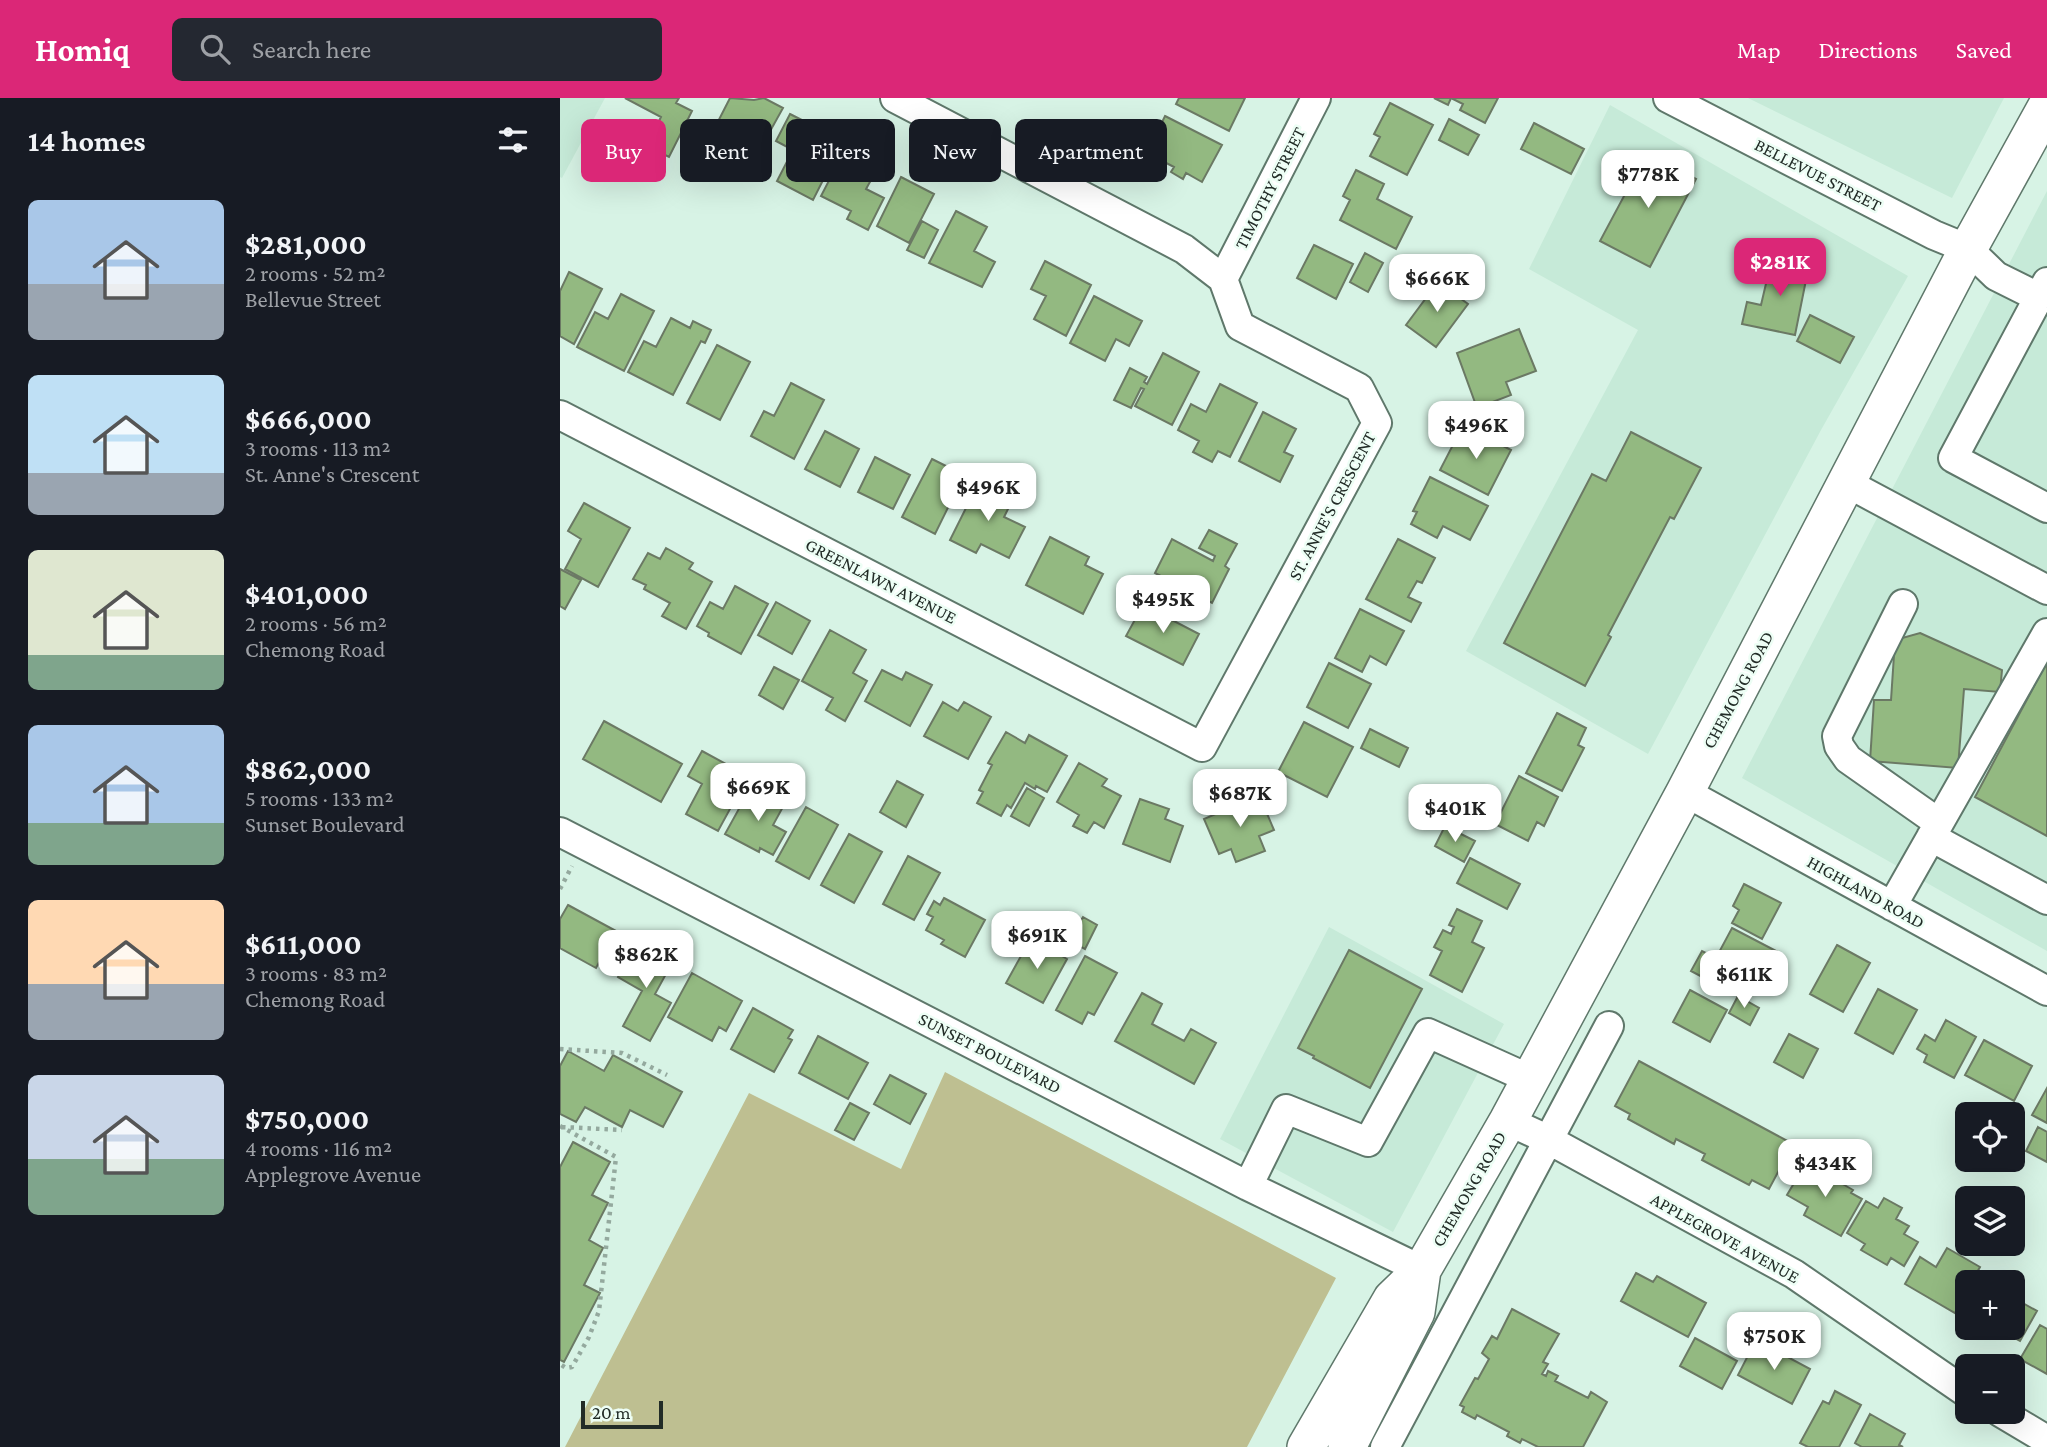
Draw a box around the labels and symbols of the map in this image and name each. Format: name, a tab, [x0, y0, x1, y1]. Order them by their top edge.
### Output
street label: TIMOTHY STREET	[1231, 124, 1309, 252]
street label: BELLEVUE STREET	[1751, 134, 1885, 216]
pin: $778K	[1599, 150, 1697, 210]
pin: $281K	[1731, 238, 1829, 298]
pin: $666K	[1388, 254, 1486, 314]
pin: $496K	[1427, 402, 1525, 461]
street label: ST. ANNE'S CRESCENT	[1284, 428, 1380, 584]
pin: $496K	[939, 464, 1037, 523]
street label: GREENLAWN AVENUE	[802, 534, 960, 628]
pin: $495K	[1114, 575, 1212, 635]
street label: CHEMONG ROAD	[1699, 628, 1777, 752]
pin: $669K	[709, 764, 807, 823]
pin: $687K	[1191, 770, 1289, 829]
pin: $401K	[1406, 784, 1504, 844]
street label: HIGHLAND ROAD	[1804, 852, 1928, 932]
pin: $691K	[988, 912, 1086, 971]
pin: $862K	[597, 930, 695, 990]
pin: $611K	[1695, 950, 1793, 1010]
street label: SUNSET BOULEVARD	[915, 1008, 1065, 1098]
street label: CHEMONG ROAD	[1428, 1128, 1510, 1250]
pin: $434K	[1776, 1140, 1874, 1199]
street label: APPLEGROVE AVENUE	[1647, 1189, 1803, 1287]
pin: $750K	[1725, 1312, 1823, 1372]
scale bar	[581, 1398, 663, 1430]

